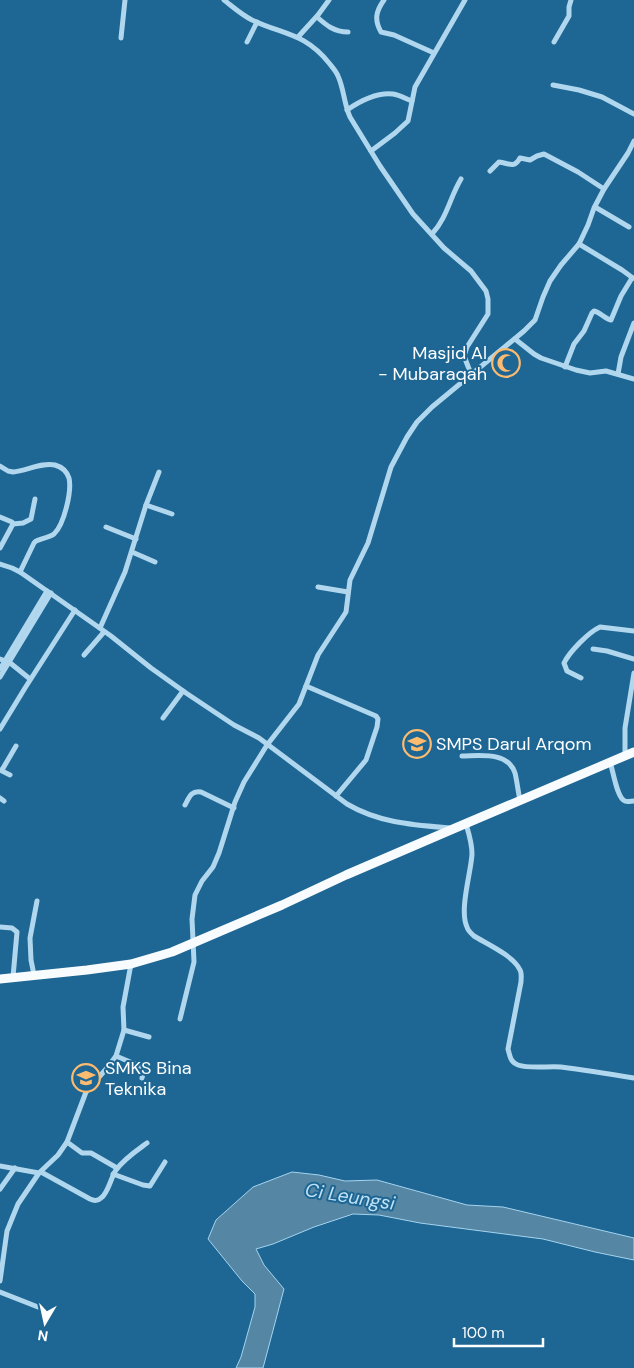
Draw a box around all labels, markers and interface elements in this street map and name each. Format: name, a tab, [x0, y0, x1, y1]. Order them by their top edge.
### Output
place label: Masjid Al - Mubaraqah	[378, 341, 487, 386]
mosque icon: Masjid Al - Mubaraqah	[491, 348, 521, 378]
school or university icon: SMPS Darul Arqom	[402, 729, 432, 759]
place label: SMPS Darul Arqom	[436, 732, 591, 756]
place label: SMKS Bina Teknika	[105, 1056, 192, 1101]
school or university icon: SMKS Bina Teknika	[71, 1063, 101, 1093]
water label: Ci Leungsi	[303, 1177, 397, 1216]
north arrow	[20, 1298, 70, 1348]
scale bar	[454, 1316, 543, 1348]
text: 100 m	[462, 1323, 505, 1343]
text: N	[37, 1326, 49, 1346]

